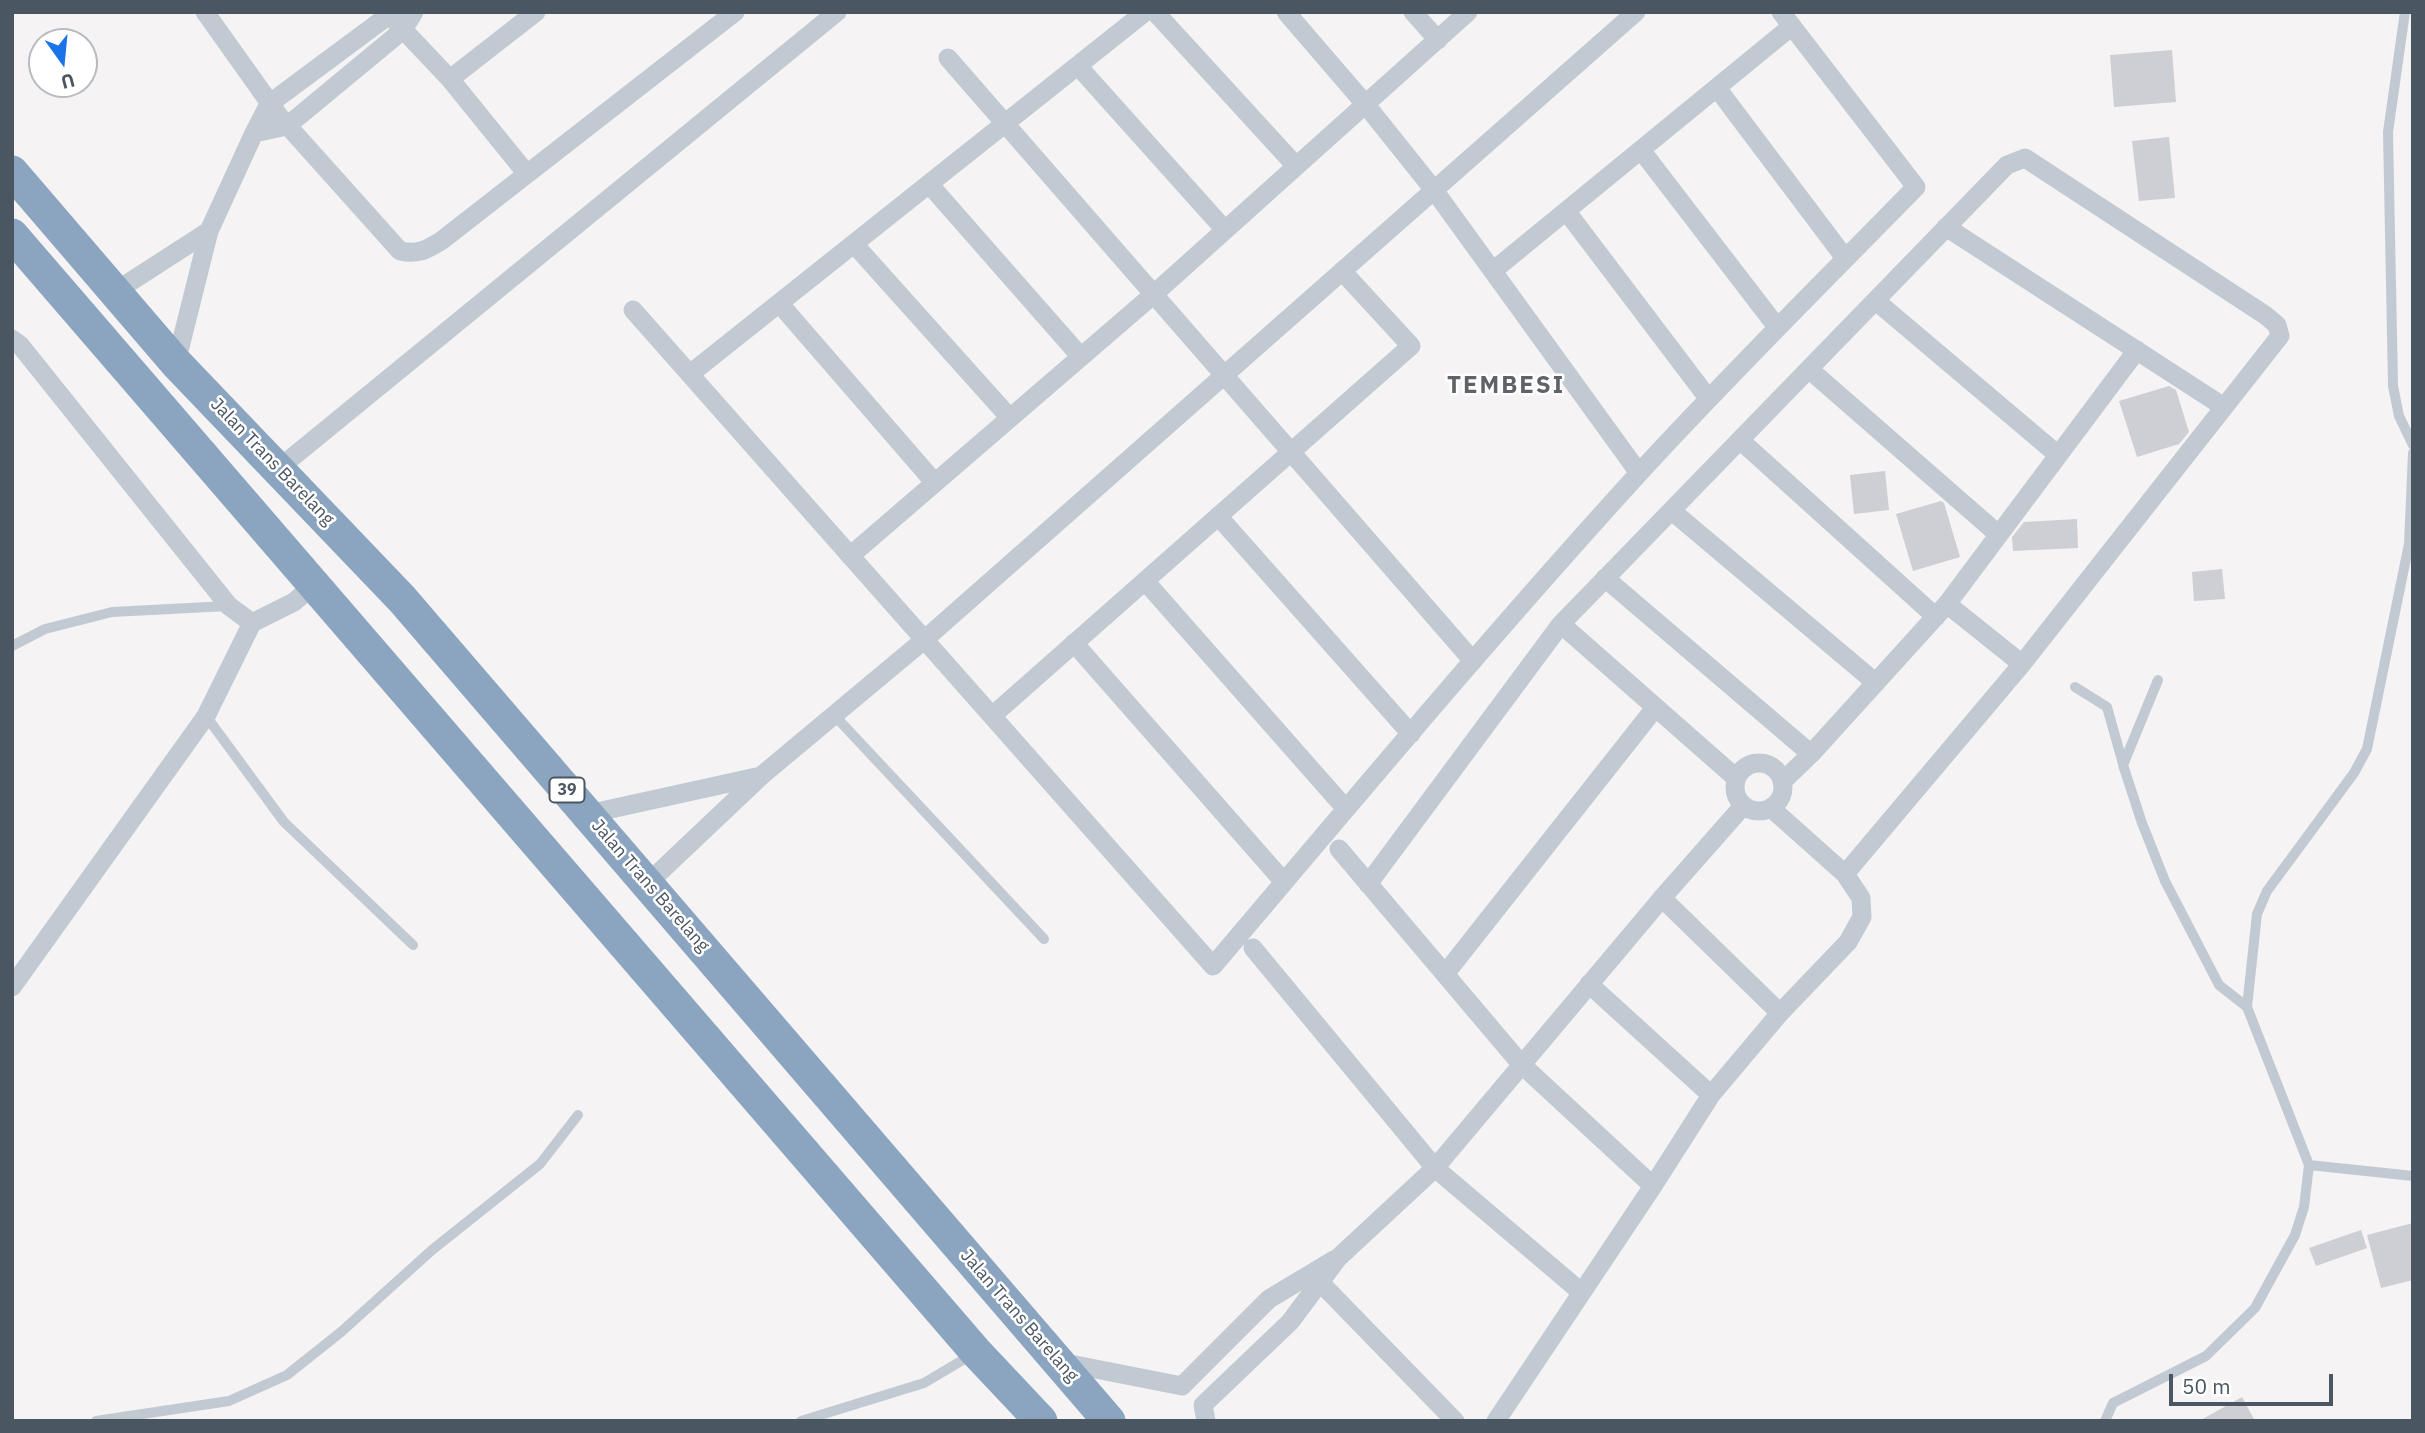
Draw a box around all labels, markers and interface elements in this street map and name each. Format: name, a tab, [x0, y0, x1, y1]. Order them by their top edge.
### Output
north arrow	[28, 28, 98, 98]
text: U	[58, 68, 77, 95]
district label: TEMBESI	[1448, 372, 1564, 400]
street label: Jalan Trans Barelang	[206, 394, 338, 530]
road number: 39	[550, 778, 584, 803]
street label: Jalan Trans Barelang	[587, 815, 713, 957]
street label: Jalan Trans Barelang	[956, 1245, 1082, 1387]
scale bar	[2173, 1360, 2338, 1404]
text: 50 m	[2182, 1372, 2231, 1400]

